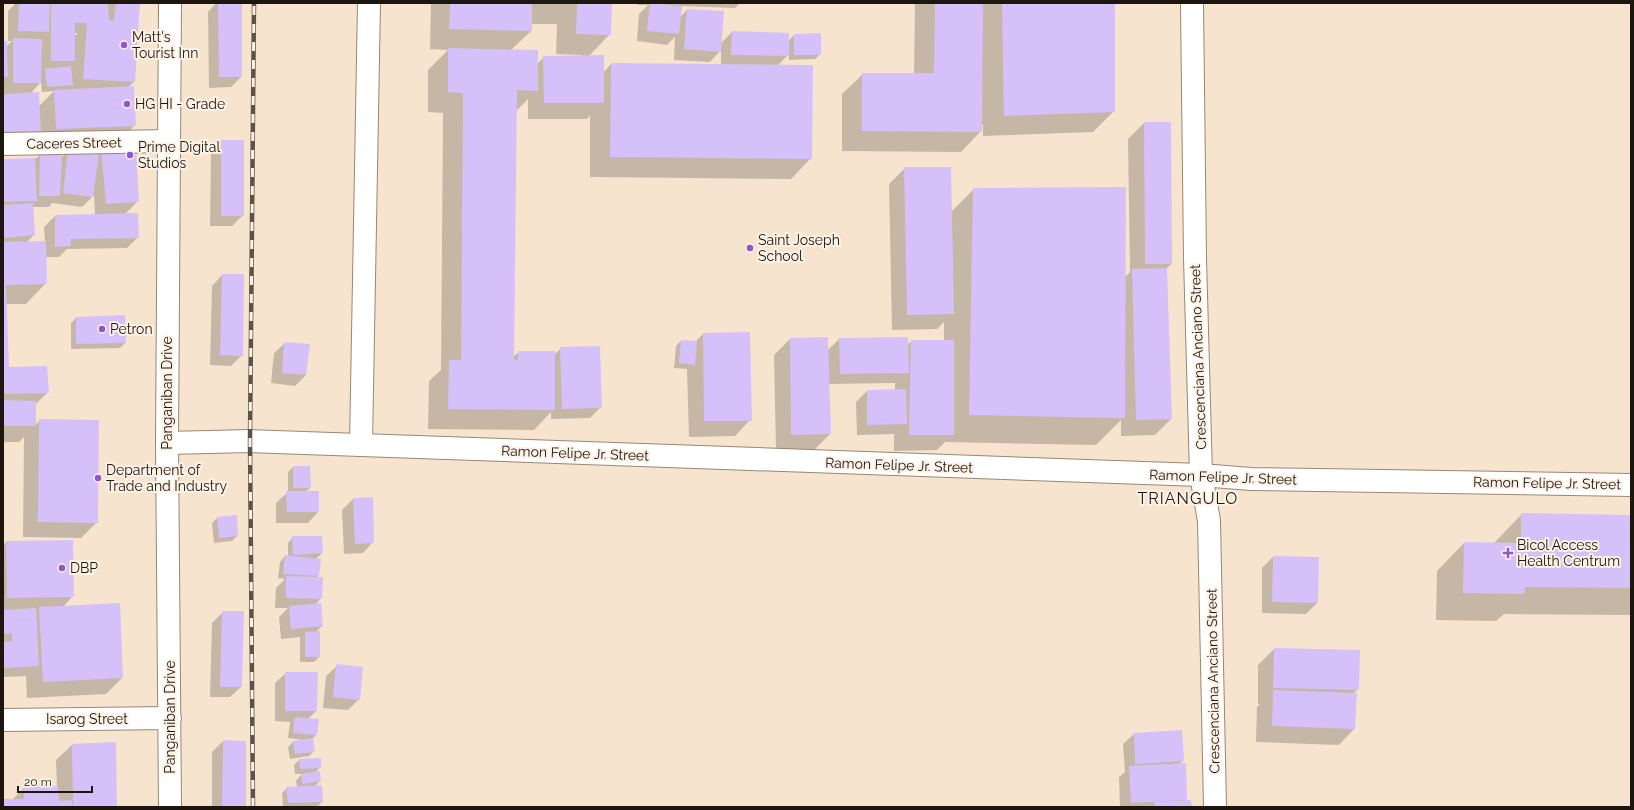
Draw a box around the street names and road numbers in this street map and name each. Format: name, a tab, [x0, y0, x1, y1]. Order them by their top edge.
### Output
street label: Caceres Street	[26, 134, 122, 152]
street label: Crescenciana Anciano Street	[1187, 264, 1209, 450]
street label: Panganiban Drive	[159, 336, 175, 450]
street label: Ramon Felipe Jr. Street	[501, 442, 649, 464]
street label: Ramon Felipe Jr. Street	[825, 454, 973, 476]
street label: Ramon Felipe Jr. Street	[1149, 466, 1297, 488]
street label: Ramon Felipe Jr. Street	[1473, 474, 1621, 492]
street label: Crescenciana Anciano Street	[1203, 588, 1223, 774]
street label: Panganiban Drive	[162, 660, 178, 774]
street label: Isarog Street	[46, 711, 128, 727]

